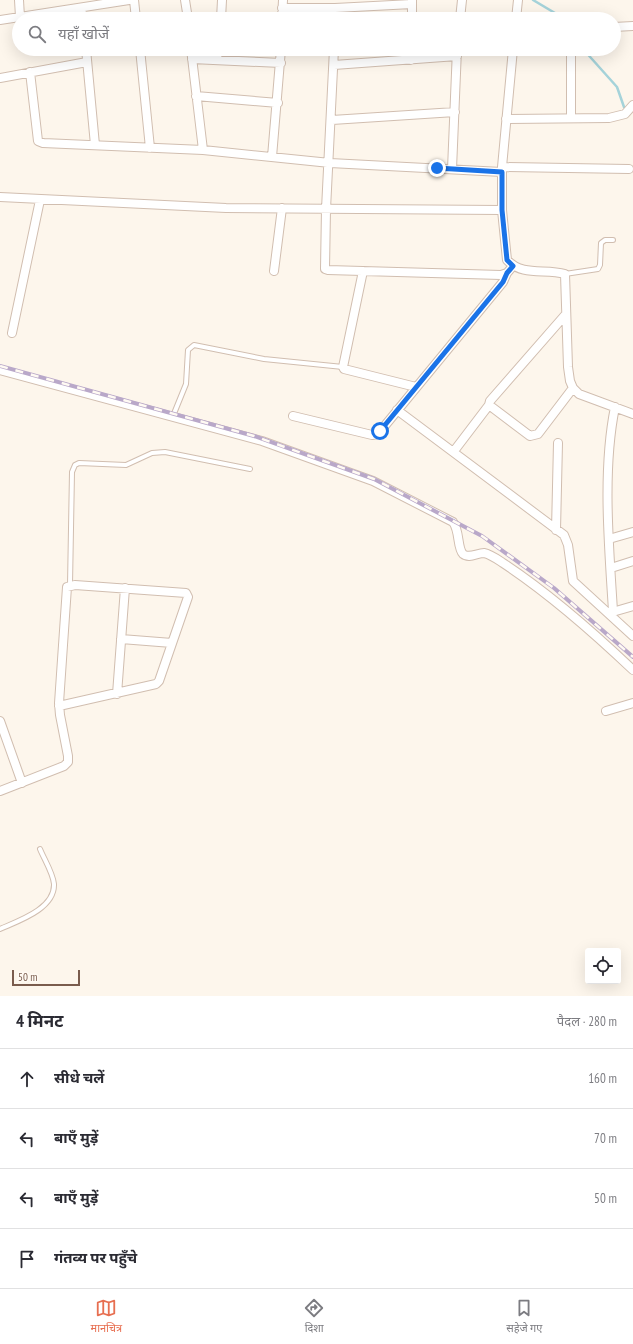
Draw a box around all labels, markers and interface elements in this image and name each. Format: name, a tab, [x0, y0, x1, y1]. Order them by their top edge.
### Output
search box	[12, 12, 621, 56]
icon: search	[26, 23, 48, 45]
text: यहाँ खोजें	[58, 24, 109, 43]
route end	[428, 159, 446, 177]
route start	[371, 422, 389, 440]
map controls	[585, 948, 621, 984]
button: locate	[585, 948, 621, 984]
scale bar	[12, 968, 80, 987]
text: 50 m	[18, 970, 37, 984]
text: 4 मिनट	[16, 1010, 63, 1032]
text: पैदल · 280 m	[557, 1013, 617, 1030]
icon: ahead	[16, 1068, 38, 1090]
text: सीधे चलें	[54, 1068, 104, 1087]
text: 160 m	[588, 1070, 617, 1087]
icon: left	[16, 1128, 38, 1150]
text: बाएँ मुड़ें	[54, 1128, 98, 1147]
text: 70 m	[594, 1130, 617, 1147]
icon: left	[16, 1188, 38, 1210]
text: बाएँ मुड़ें	[54, 1188, 98, 1207]
text: 50 m	[594, 1190, 617, 1207]
icon: arrive	[16, 1248, 38, 1270]
text: गंतव्य पर पहुँचे	[54, 1248, 137, 1267]
tab: मानचित्र	[91, 1297, 122, 1336]
tab: दिशा	[303, 1297, 325, 1336]
tab: सहेजे गए	[506, 1297, 542, 1336]

